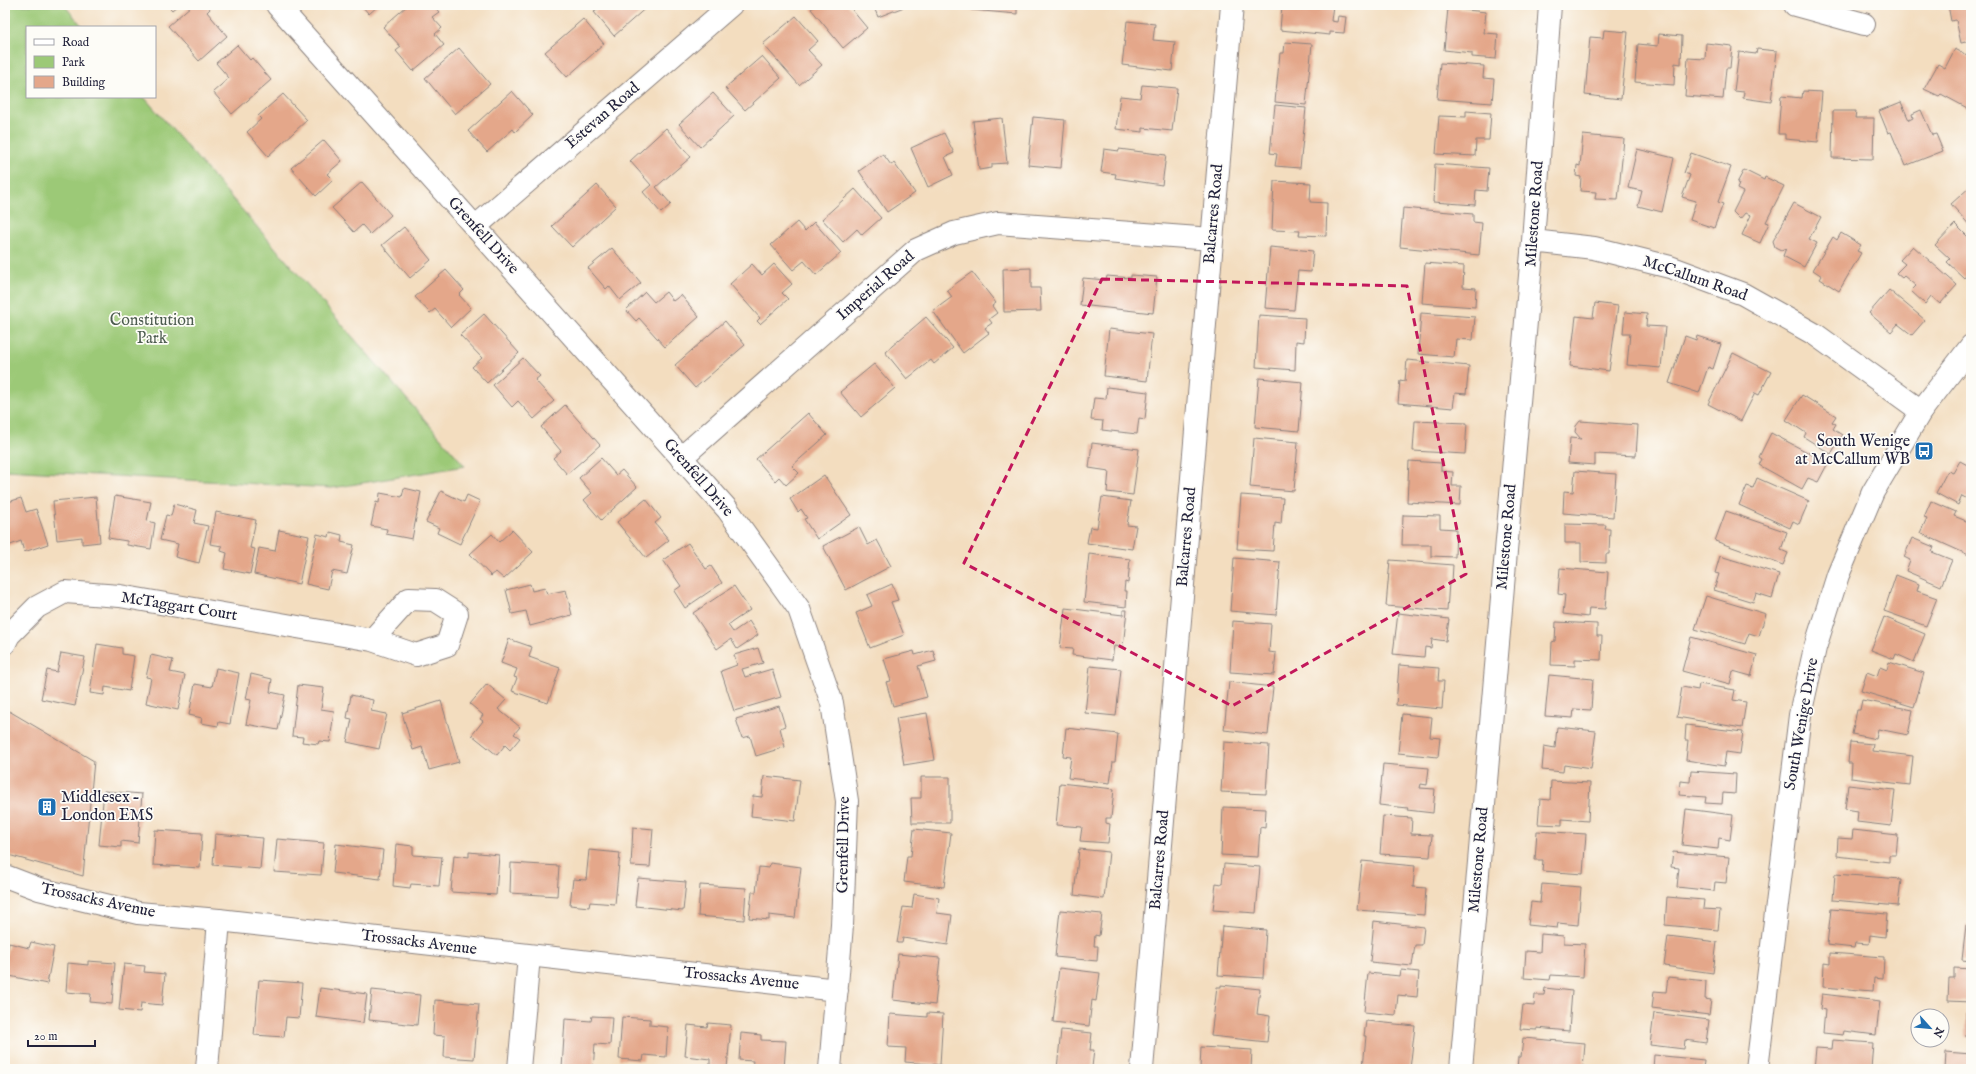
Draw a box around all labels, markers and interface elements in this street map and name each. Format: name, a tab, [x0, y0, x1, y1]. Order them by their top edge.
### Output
legend	[26, 26, 156, 98]
text: Road	[62, 35, 90, 50]
text: Park	[62, 55, 85, 70]
text: Building	[62, 75, 106, 90]
street label: Estevan Road	[562, 78, 645, 154]
street label: Milestone Road	[1521, 160, 1549, 268]
street label: Balcarres Road	[1200, 163, 1228, 265]
street label: Grenfell Drive	[443, 193, 523, 279]
street label: Imperial Road	[833, 247, 919, 325]
street label: McCallum Road	[1640, 252, 1750, 306]
park label: Constitution Park	[110, 311, 195, 349]
place label: South Wenige at McCallum WB	[1795, 432, 1910, 470]
street label: Grenfell Drive	[659, 435, 737, 521]
bus stop icon: South Wenige at McCallum WB	[1913, 440, 1935, 462]
street label: Milestone Road	[1492, 483, 1522, 591]
street label: Balcarres Road	[1173, 486, 1201, 588]
street label: McTaggart Court	[119, 588, 239, 626]
street label: South Wenige Drive	[1781, 656, 1823, 792]
place label: Middlesex – London EMS	[61, 788, 153, 826]
building icon: Middlesex – London EMS	[36, 796, 58, 818]
street label: Grenfell Drive	[833, 796, 855, 894]
street label: Milestone Road	[1464, 806, 1494, 914]
street label: Balcarres Road	[1146, 809, 1174, 911]
street label: Trossacks Avenue	[39, 879, 157, 923]
street label: Trossacks Avenue	[360, 926, 478, 960]
street label: Trossacks Avenue	[682, 963, 800, 995]
north arrow	[1910, 1008, 1950, 1048]
scale bar	[28, 1022, 95, 1048]
text: N	[1929, 1024, 1947, 1040]
text: 20 m	[34, 1029, 57, 1044]

